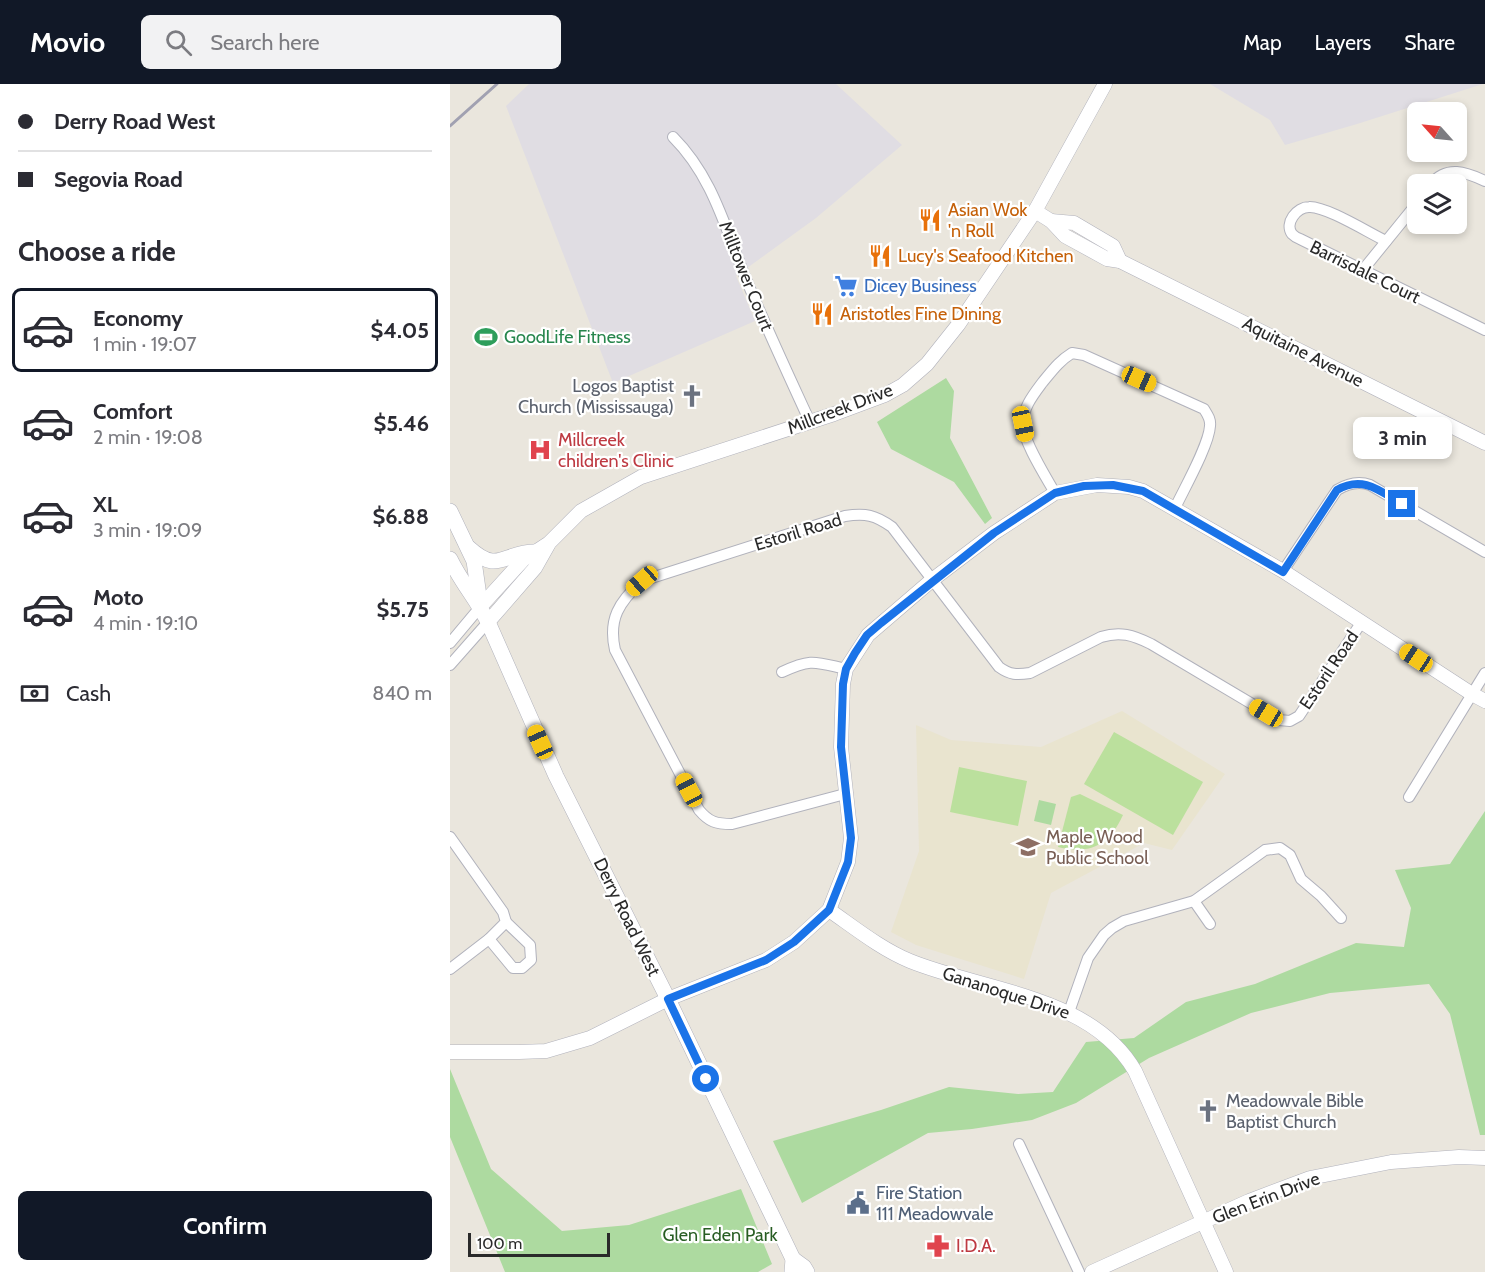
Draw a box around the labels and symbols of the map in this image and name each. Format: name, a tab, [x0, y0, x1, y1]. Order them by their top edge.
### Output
north arrow	[1407, 102, 1467, 162]
place label: Asian Wok 'n Roll	[948, 199, 1028, 242]
restaurant icon: Asian Wok 'n Roll	[917, 207, 943, 233]
street label: Milltower Court	[714, 218, 778, 334]
street label: Barrisdale Court	[1306, 236, 1424, 308]
restaurant icon: Lucy's Seafood Kitchen	[867, 243, 893, 269]
place label: Lucy's Seafood Kitchen	[898, 245, 1074, 267]
supermarket icon: Dicey Business	[833, 273, 859, 299]
place label: Dicey Business	[864, 275, 977, 297]
restaurant icon: Aristotles Fine Dining	[809, 301, 835, 327]
place label: Aristotles Fine Dining	[840, 303, 1002, 325]
street label: Aquitaine Avenue	[1239, 312, 1367, 392]
sports icon: GoodLife Fitness	[473, 324, 499, 350]
place label: GoodLife Fitness	[504, 326, 631, 348]
car	[1119, 363, 1159, 395]
place label: Logos Baptist Church (Mississauga)	[518, 375, 674, 418]
street label: Millcreek Drive	[784, 379, 896, 439]
church icon: Logos Baptist Church (Mississauga)	[679, 383, 705, 409]
car	[1010, 405, 1036, 443]
callout: 3 min	[1352, 417, 1452, 459]
place label: Millcreek children's Clinic	[558, 429, 674, 472]
hospital icon: Millcreek children's Clinic	[527, 437, 553, 463]
route end	[1388, 490, 1415, 517]
street label: Estoril Road	[752, 508, 844, 556]
car	[623, 562, 661, 600]
street label: Estoril Road	[1295, 627, 1363, 713]
car	[1396, 641, 1436, 675]
car	[1246, 696, 1286, 730]
car	[524, 722, 556, 762]
car	[673, 770, 705, 810]
place label: Maple Wood Public School	[1046, 826, 1149, 869]
school or university icon: Maple Wood Public School	[1015, 834, 1041, 860]
street label: Derry Road West	[589, 854, 665, 980]
street label: Gananoque Drive	[940, 962, 1072, 1024]
route start	[692, 1065, 719, 1092]
place label: Meadowvale Bible Baptist Church	[1226, 1090, 1364, 1133]
church icon: Meadowvale Bible Baptist Church	[1195, 1098, 1221, 1124]
street label: Glen Erin Drive	[1209, 1167, 1323, 1229]
place label: Fire Station 111 Meadowvale	[876, 1182, 994, 1225]
public building icon: Fire Station 111 Meadowvale	[845, 1190, 871, 1216]
park label: Glen Eden Park	[663, 1224, 778, 1246]
scale bar	[468, 1230, 610, 1258]
pharmacy icon: I.D.A.	[925, 1233, 951, 1259]
place label: I.D.A.	[956, 1235, 996, 1257]

